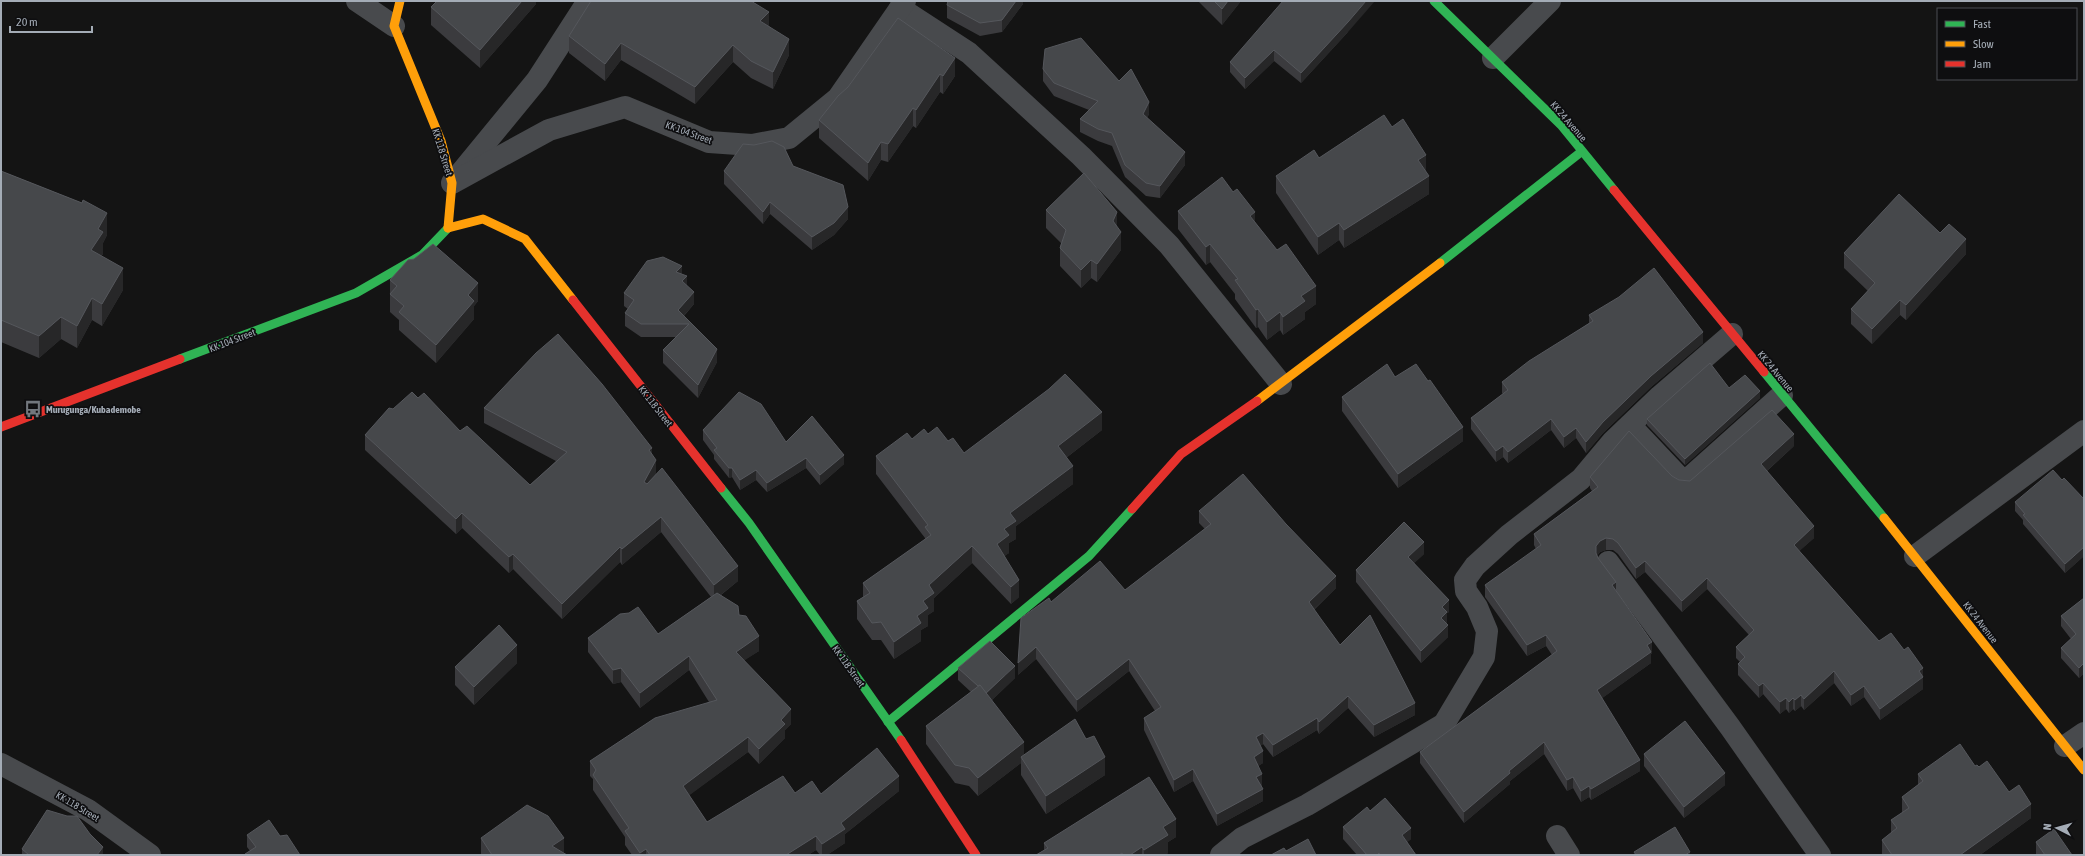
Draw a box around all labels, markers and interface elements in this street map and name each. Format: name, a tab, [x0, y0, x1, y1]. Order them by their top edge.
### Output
scale bar	[10, 8, 92, 34]
legend	[1937, 8, 2077, 80]
text: 20 m	[16, 15, 38, 29]
text: Fast	[1973, 17, 1991, 31]
text: Slow	[1973, 37, 1994, 51]
text: Jam	[1973, 57, 1991, 71]
street label: KK 24 Avenue	[1548, 99, 1589, 144]
street label: KK 104 Street	[664, 119, 714, 146]
street label: KK 118 Street	[430, 127, 455, 177]
street label: KK 104 Street	[208, 327, 257, 354]
street label: KK 24 Avenue	[1755, 349, 1796, 394]
street label: KK 118 Street	[636, 384, 675, 429]
bus stop icon: Murugunga/Kubademobe	[23, 399, 43, 419]
place label: Murugunga/Kubademobe	[46, 404, 141, 415]
street label: KK 24 Avenue	[1961, 599, 2000, 646]
street label: KK 118 Street	[830, 643, 867, 689]
street label: KK 118 Street	[54, 789, 101, 824]
north arrow	[2037, 808, 2077, 848]
text: N	[2041, 823, 2053, 831]

